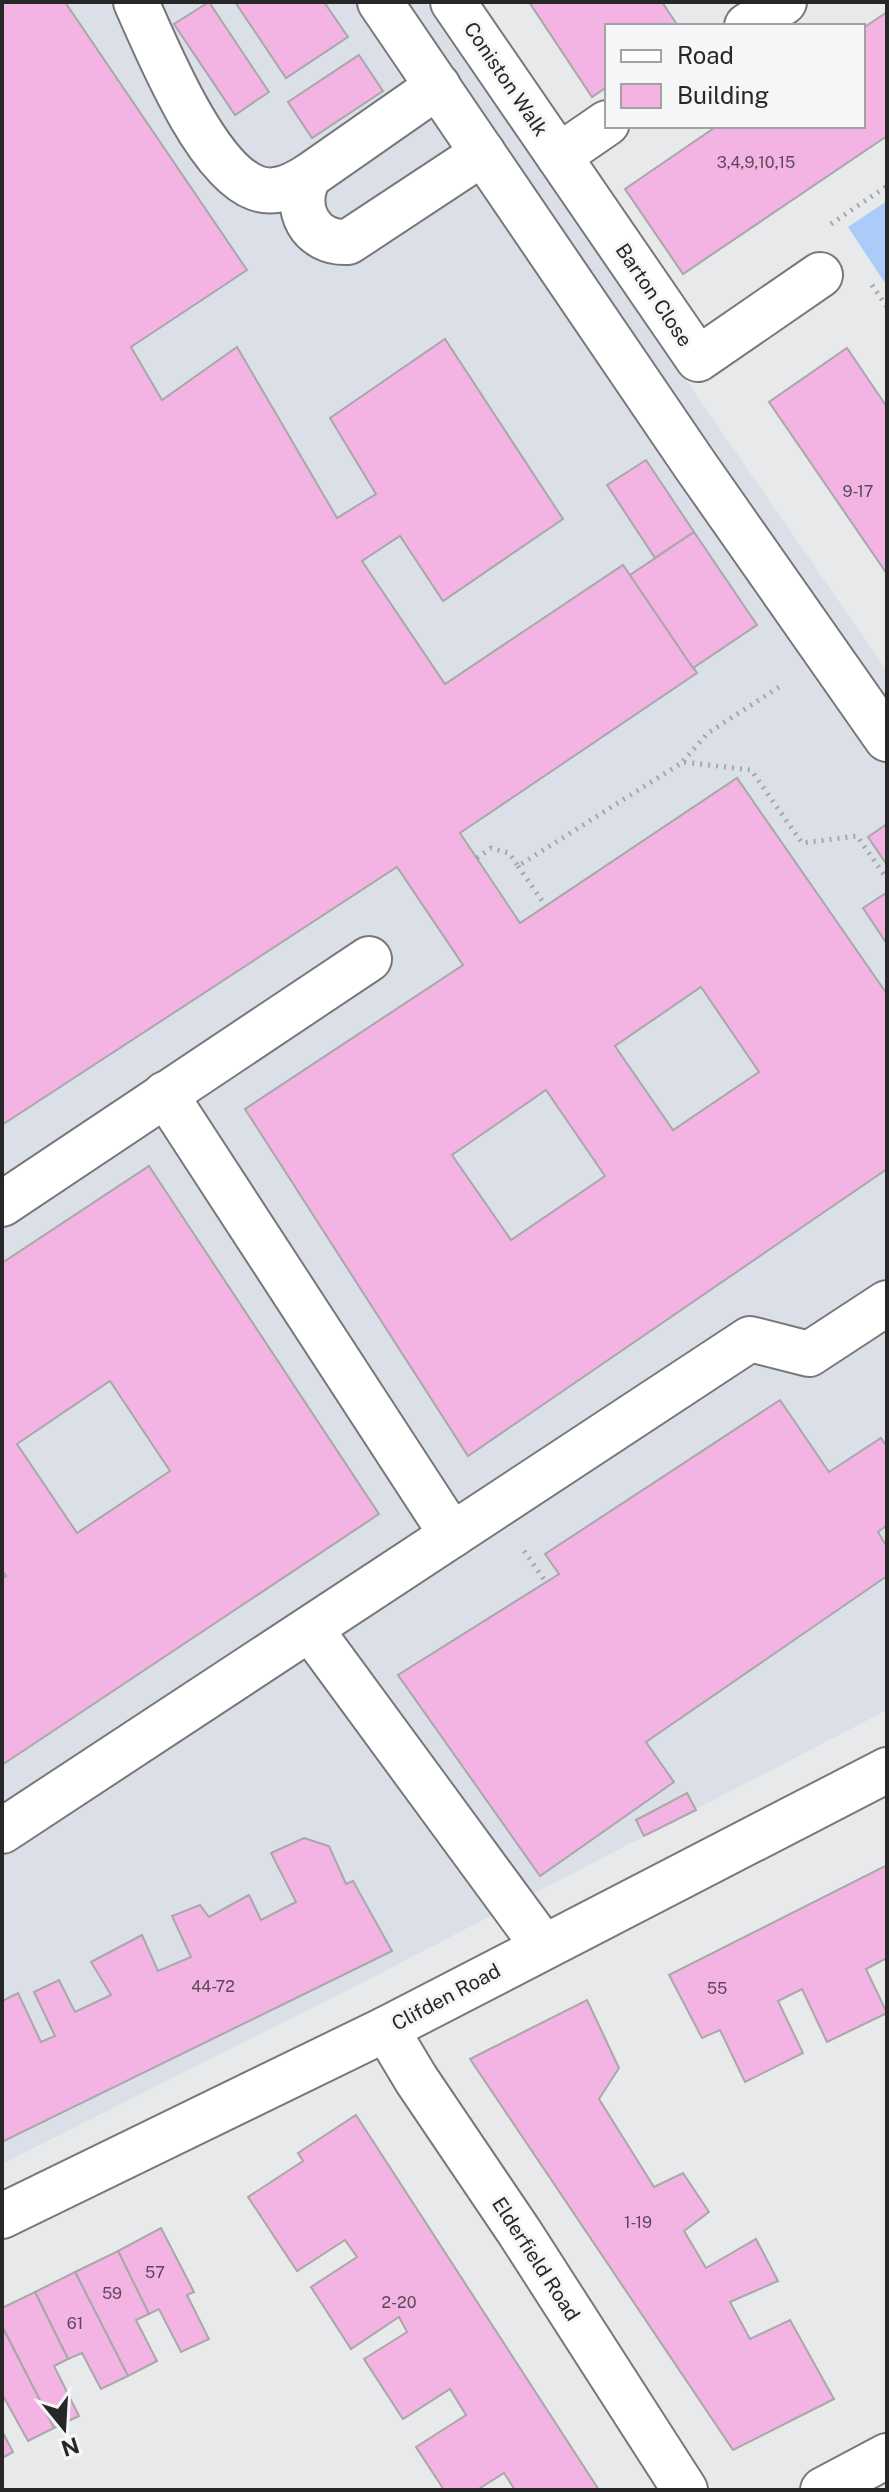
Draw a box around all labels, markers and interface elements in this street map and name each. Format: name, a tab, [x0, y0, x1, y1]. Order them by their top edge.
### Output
street label: Coniston Walk	[459, 17, 553, 141]
legend	[605, 24, 865, 128]
text: Road	[677, 41, 734, 69]
text: Building	[677, 81, 769, 109]
house number: 3,4,9,10,15	[717, 153, 795, 172]
street label: Barton Close	[611, 239, 697, 351]
house number: 9-17	[843, 482, 873, 501]
street label: Clifden Road	[388, 1958, 504, 2036]
house number: 44-72	[191, 1977, 235, 1996]
house number: 55	[707, 1979, 727, 1998]
street label: Elderfield Road	[487, 2193, 585, 2325]
house number: 1-19	[624, 2213, 652, 2232]
house number: 57	[145, 2263, 165, 2282]
house number: 59	[102, 2284, 122, 2303]
house number: 2-20	[382, 2293, 417, 2312]
house number: 61	[67, 2314, 83, 2333]
north arrow	[24, 2388, 104, 2468]
text: N	[58, 2432, 82, 2462]

